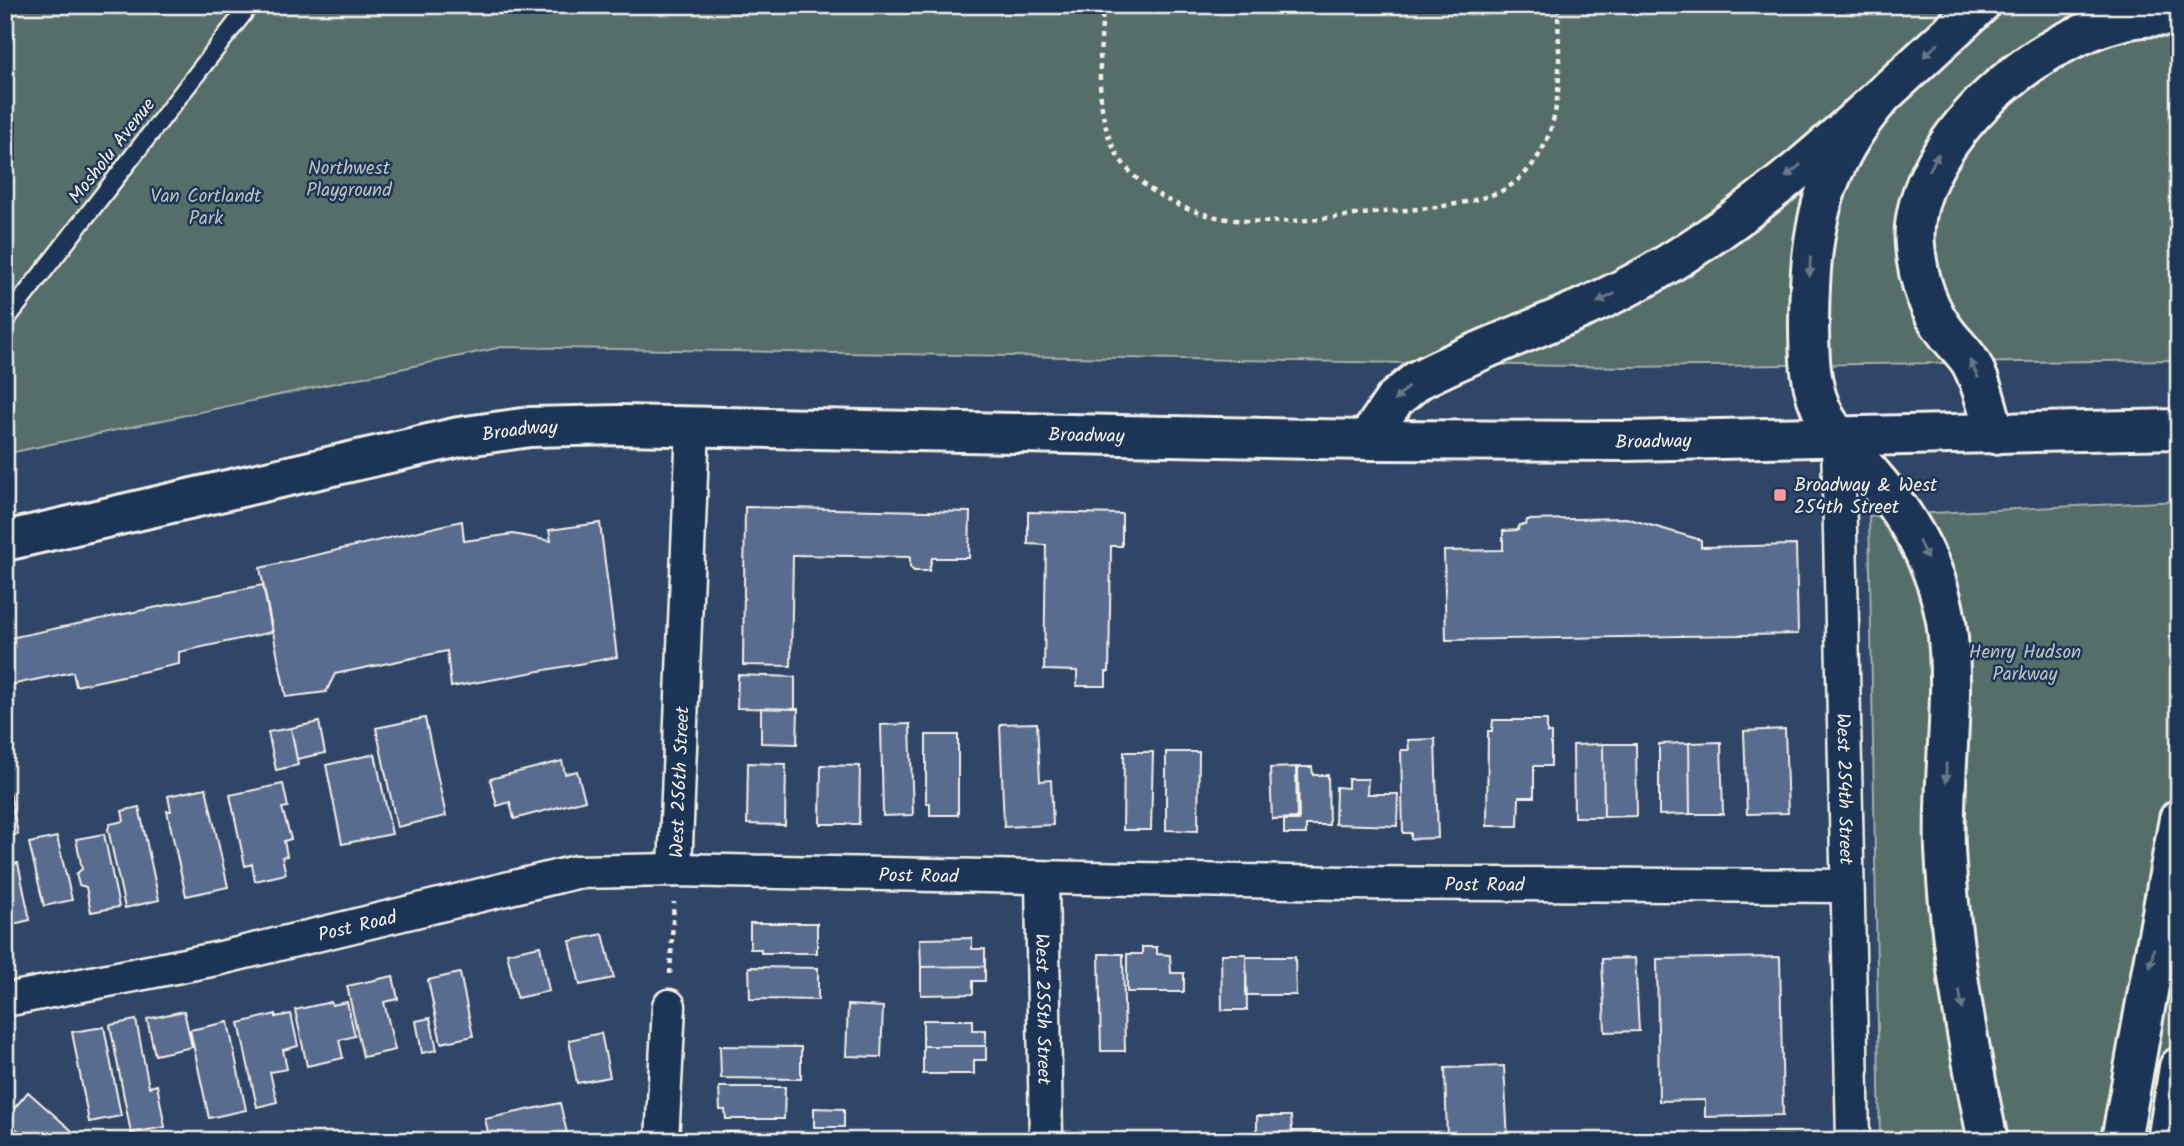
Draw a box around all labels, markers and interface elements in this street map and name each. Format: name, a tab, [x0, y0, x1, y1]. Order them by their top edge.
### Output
one-way arrow	[1923, 42, 1940, 58]
street label: Mosholu Avenue	[61, 91, 164, 211]
one-way arrow	[1928, 152, 1940, 172]
park label: Northwest Playground	[306, 154, 392, 206]
one-way arrow	[1785, 163, 1802, 178]
park label: Van Cortlandt Park	[151, 182, 262, 234]
one-way arrow	[1805, 257, 1816, 279]
one-way arrow	[1596, 293, 1616, 304]
one-way arrow	[1968, 359, 1980, 379]
one-way arrow	[1392, 386, 1409, 403]
street label: Broadway	[480, 413, 559, 451]
street label: Broadway	[1048, 421, 1126, 452]
street label: Broadway	[1615, 427, 1693, 458]
place label: Broadway & West 254th Street	[1794, 471, 1938, 523]
marker: Broadway & West 254th Street	[1772, 487, 1788, 503]
one-way arrow	[1917, 540, 1929, 560]
park label: Henry Hudson Parkway	[1969, 638, 2081, 690]
street label: West 256th Street	[663, 705, 699, 859]
street label: West 254th Street	[1827, 713, 1860, 866]
one-way arrow	[1940, 763, 1951, 785]
street label: Post Road	[878, 861, 959, 893]
street label: Post Road	[1444, 871, 1525, 901]
street label: Post Road	[315, 903, 400, 951]
street label: West 255th Street	[1026, 933, 1058, 1086]
one-way arrow	[2146, 947, 2157, 969]
one-way arrow	[1956, 989, 1967, 1011]

